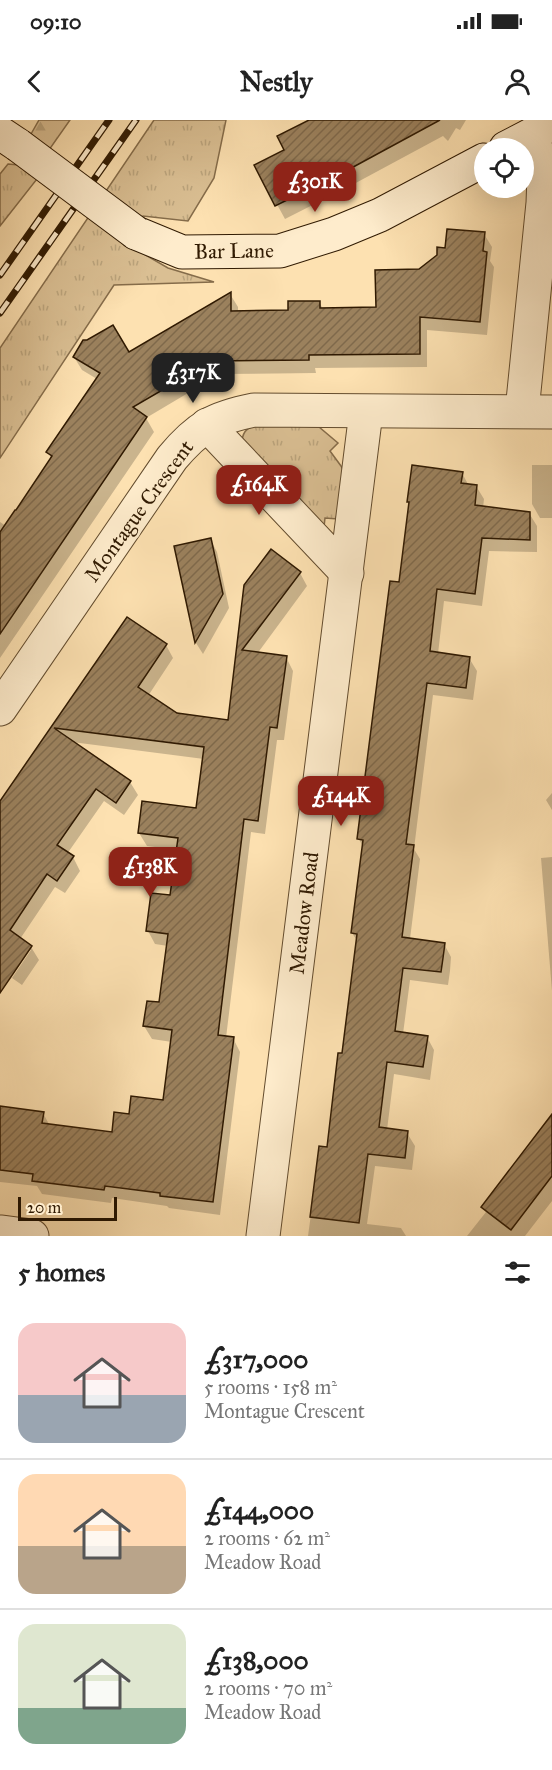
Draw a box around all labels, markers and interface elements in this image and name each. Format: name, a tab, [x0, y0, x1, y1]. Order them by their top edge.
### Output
text: 09:10	[30, 8, 82, 35]
icon: back	[18, 65, 51, 98]
text: Nestly	[240, 65, 312, 98]
icon: person	[501, 65, 534, 98]
map controls	[474, 138, 534, 198]
button: locate	[474, 138, 534, 198]
pin: £301K	[273, 162, 357, 213]
text: £301K	[287, 169, 343, 193]
street label: Bar Lane	[194, 237, 274, 265]
pin: £317K	[151, 353, 235, 404]
text: £317K	[166, 360, 220, 384]
street label: Montague Crescent	[79, 435, 199, 587]
pin: £164K	[217, 465, 301, 516]
text: £164K	[230, 472, 288, 496]
pin: £144K	[299, 776, 383, 827]
text: £144K	[312, 783, 370, 807]
pin: £138K	[108, 847, 192, 898]
street label: Meadow Road	[284, 850, 324, 976]
text: £138K	[123, 854, 177, 878]
scale bar	[18, 1194, 117, 1222]
text: 20 m	[27, 1198, 61, 1217]
text: 5 homes	[18, 1256, 105, 1288]
icon: filters	[501, 1256, 534, 1289]
text: £317,000	[204, 1343, 308, 1375]
icon: home	[66, 1347, 138, 1419]
text: 5 rooms · 158 m²	[204, 1375, 337, 1399]
text: Montague Crescent	[204, 1399, 365, 1423]
text: £144,000	[204, 1494, 314, 1526]
icon: home	[66, 1498, 138, 1570]
text: 2 rooms · 62 m²	[204, 1526, 330, 1550]
text: Meadow Road	[204, 1550, 321, 1574]
text: £138,000	[204, 1644, 309, 1676]
icon: home	[66, 1648, 138, 1720]
text: 2 rooms · 70 m²	[204, 1676, 332, 1700]
text: Meadow Road	[204, 1700, 321, 1724]

